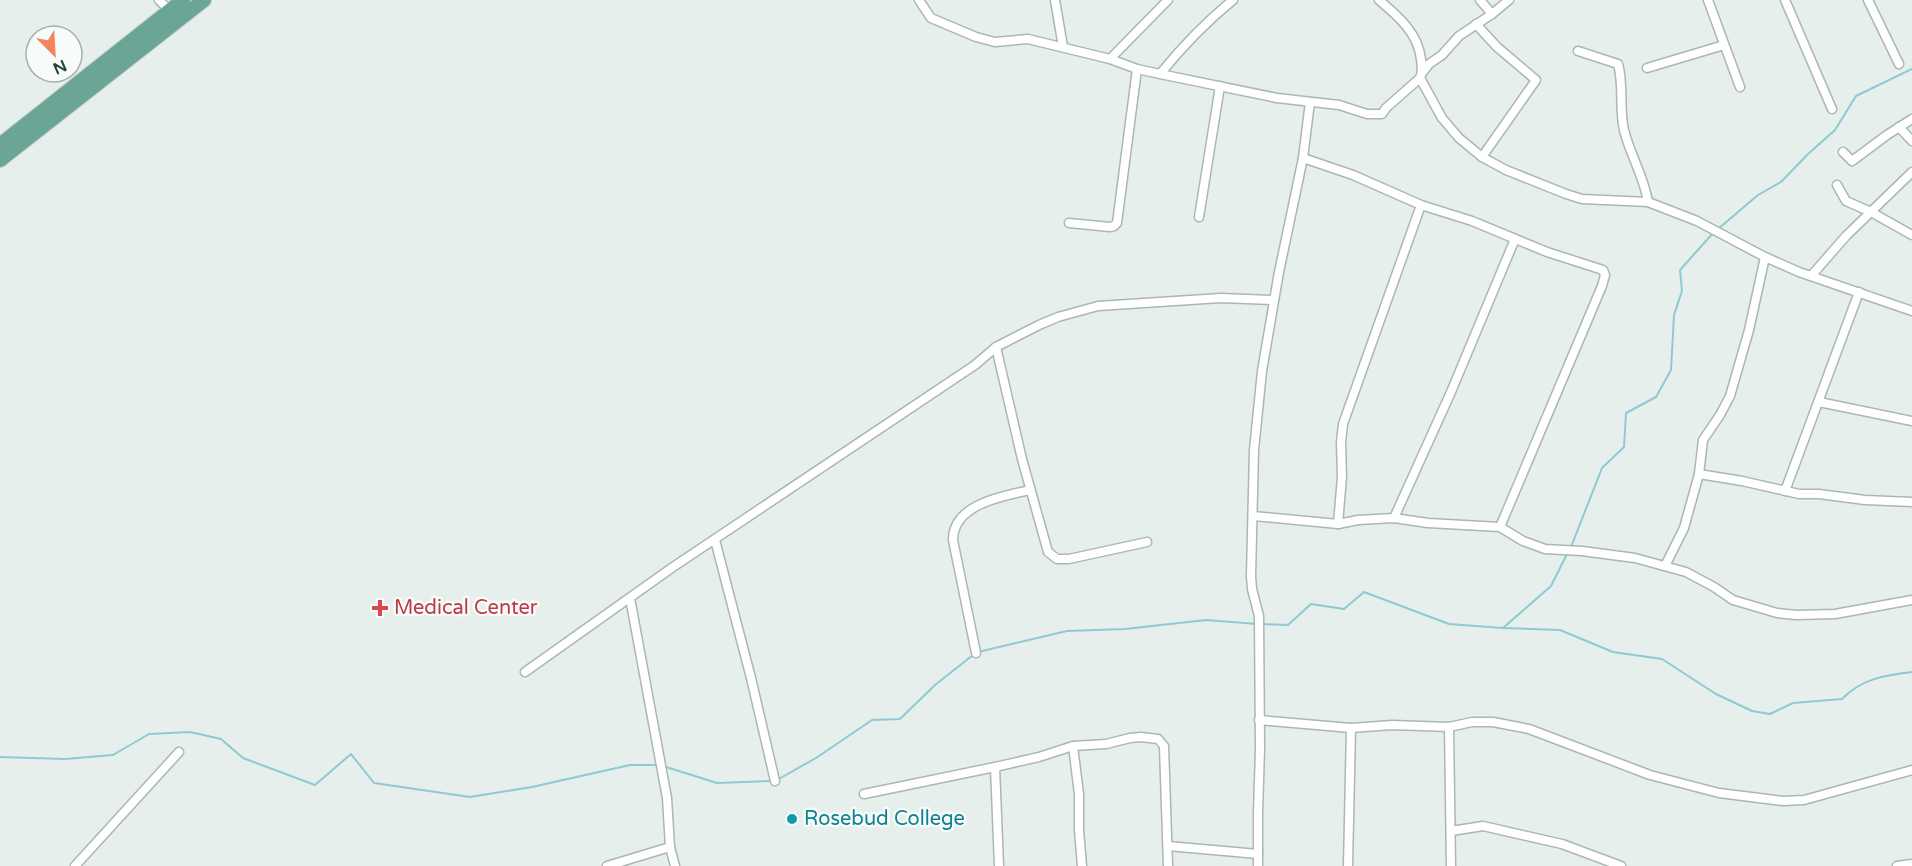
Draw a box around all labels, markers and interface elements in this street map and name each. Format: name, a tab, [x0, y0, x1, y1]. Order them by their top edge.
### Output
north arrow	[24, 24, 84, 84]
text: N	[50, 55, 70, 79]
place label: Medical Center	[394, 596, 538, 620]
marker: Medical Center	[371, 599, 389, 617]
place label: Rosebud College	[804, 807, 965, 831]
marker: Rosebud College	[785, 812, 799, 826]

